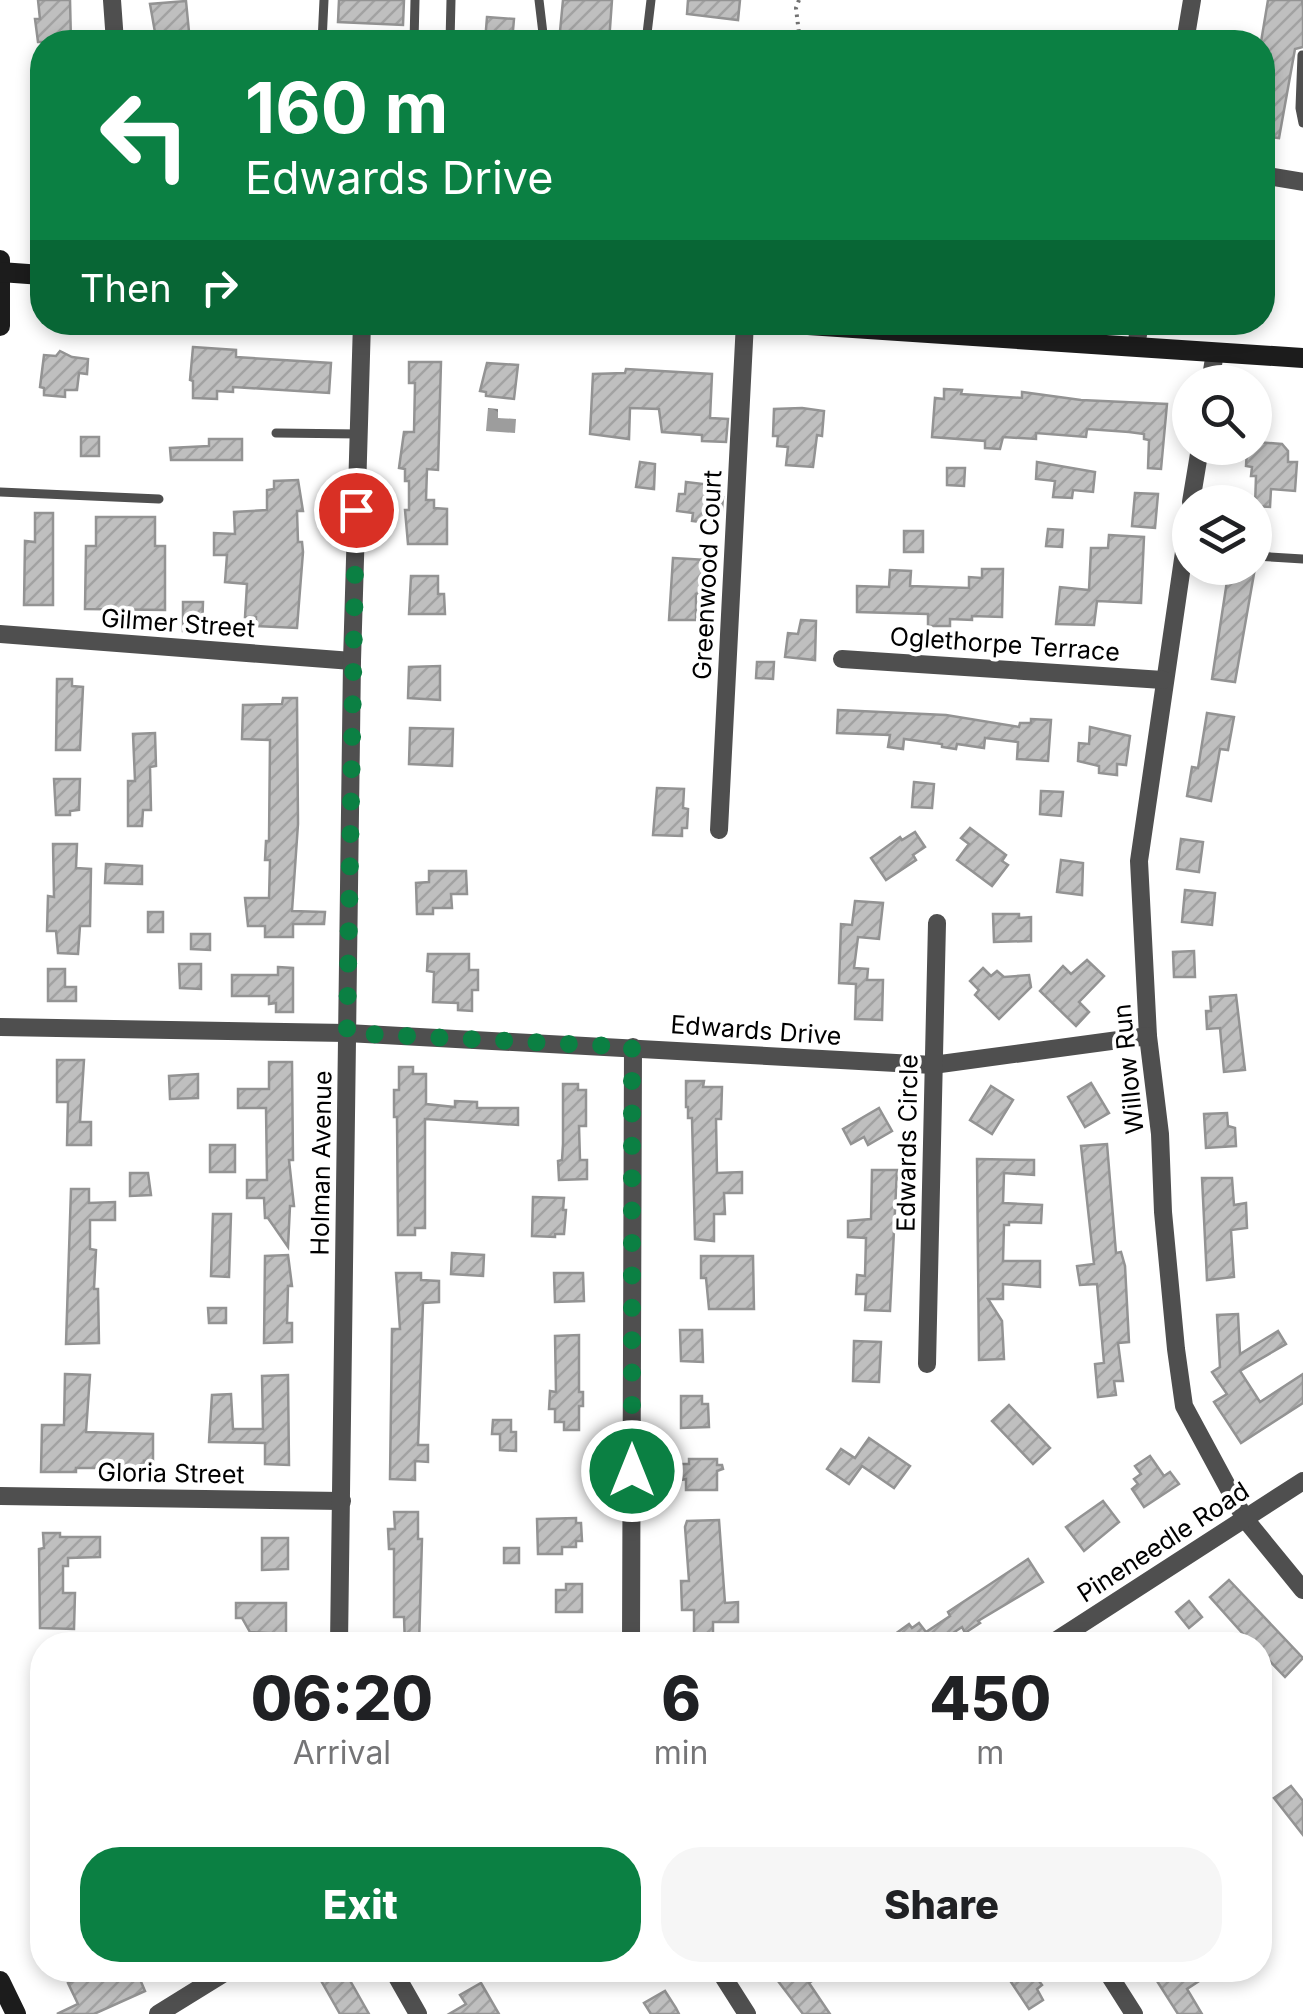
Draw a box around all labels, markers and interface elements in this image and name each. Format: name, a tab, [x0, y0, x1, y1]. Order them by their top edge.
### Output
text: 160 m	[245, 65, 448, 150]
icon: left	[80, 70, 210, 200]
text: Edwards Drive	[245, 150, 554, 205]
icon: right	[192, 260, 247, 315]
text: Then	[80, 265, 172, 311]
map controls	[1172, 365, 1272, 585]
button: search	[1172, 365, 1272, 465]
pin	[314, 468, 399, 553]
street label: Greenwood Court	[687, 469, 727, 681]
icon: arrive	[329, 483, 384, 538]
button: layers	[1172, 485, 1272, 585]
street label: Gilmer Street	[100, 603, 256, 643]
street label: Oglethorpe Terrace	[889, 621, 1121, 667]
street label: Willow Run	[1106, 1003, 1150, 1135]
street label: Edwards Drive	[669, 1009, 843, 1051]
street label: Edwards Circle	[890, 1054, 924, 1232]
street label: Holman Avenue	[304, 1070, 338, 1256]
position arrow	[580, 1419, 684, 1523]
street label: Gloria Street	[97, 1457, 245, 1489]
street label: Pineneedle Road	[1072, 1475, 1254, 1609]
text: 06:20	[251, 1662, 433, 1734]
text: 6	[661, 1662, 701, 1734]
text: 450	[929, 1662, 1051, 1734]
text: Arrival	[293, 1733, 391, 1772]
text: min	[654, 1733, 708, 1772]
text: m	[976, 1733, 1004, 1772]
button: Exit	[80, 1847, 641, 1962]
button: Share	[661, 1847, 1222, 1962]

